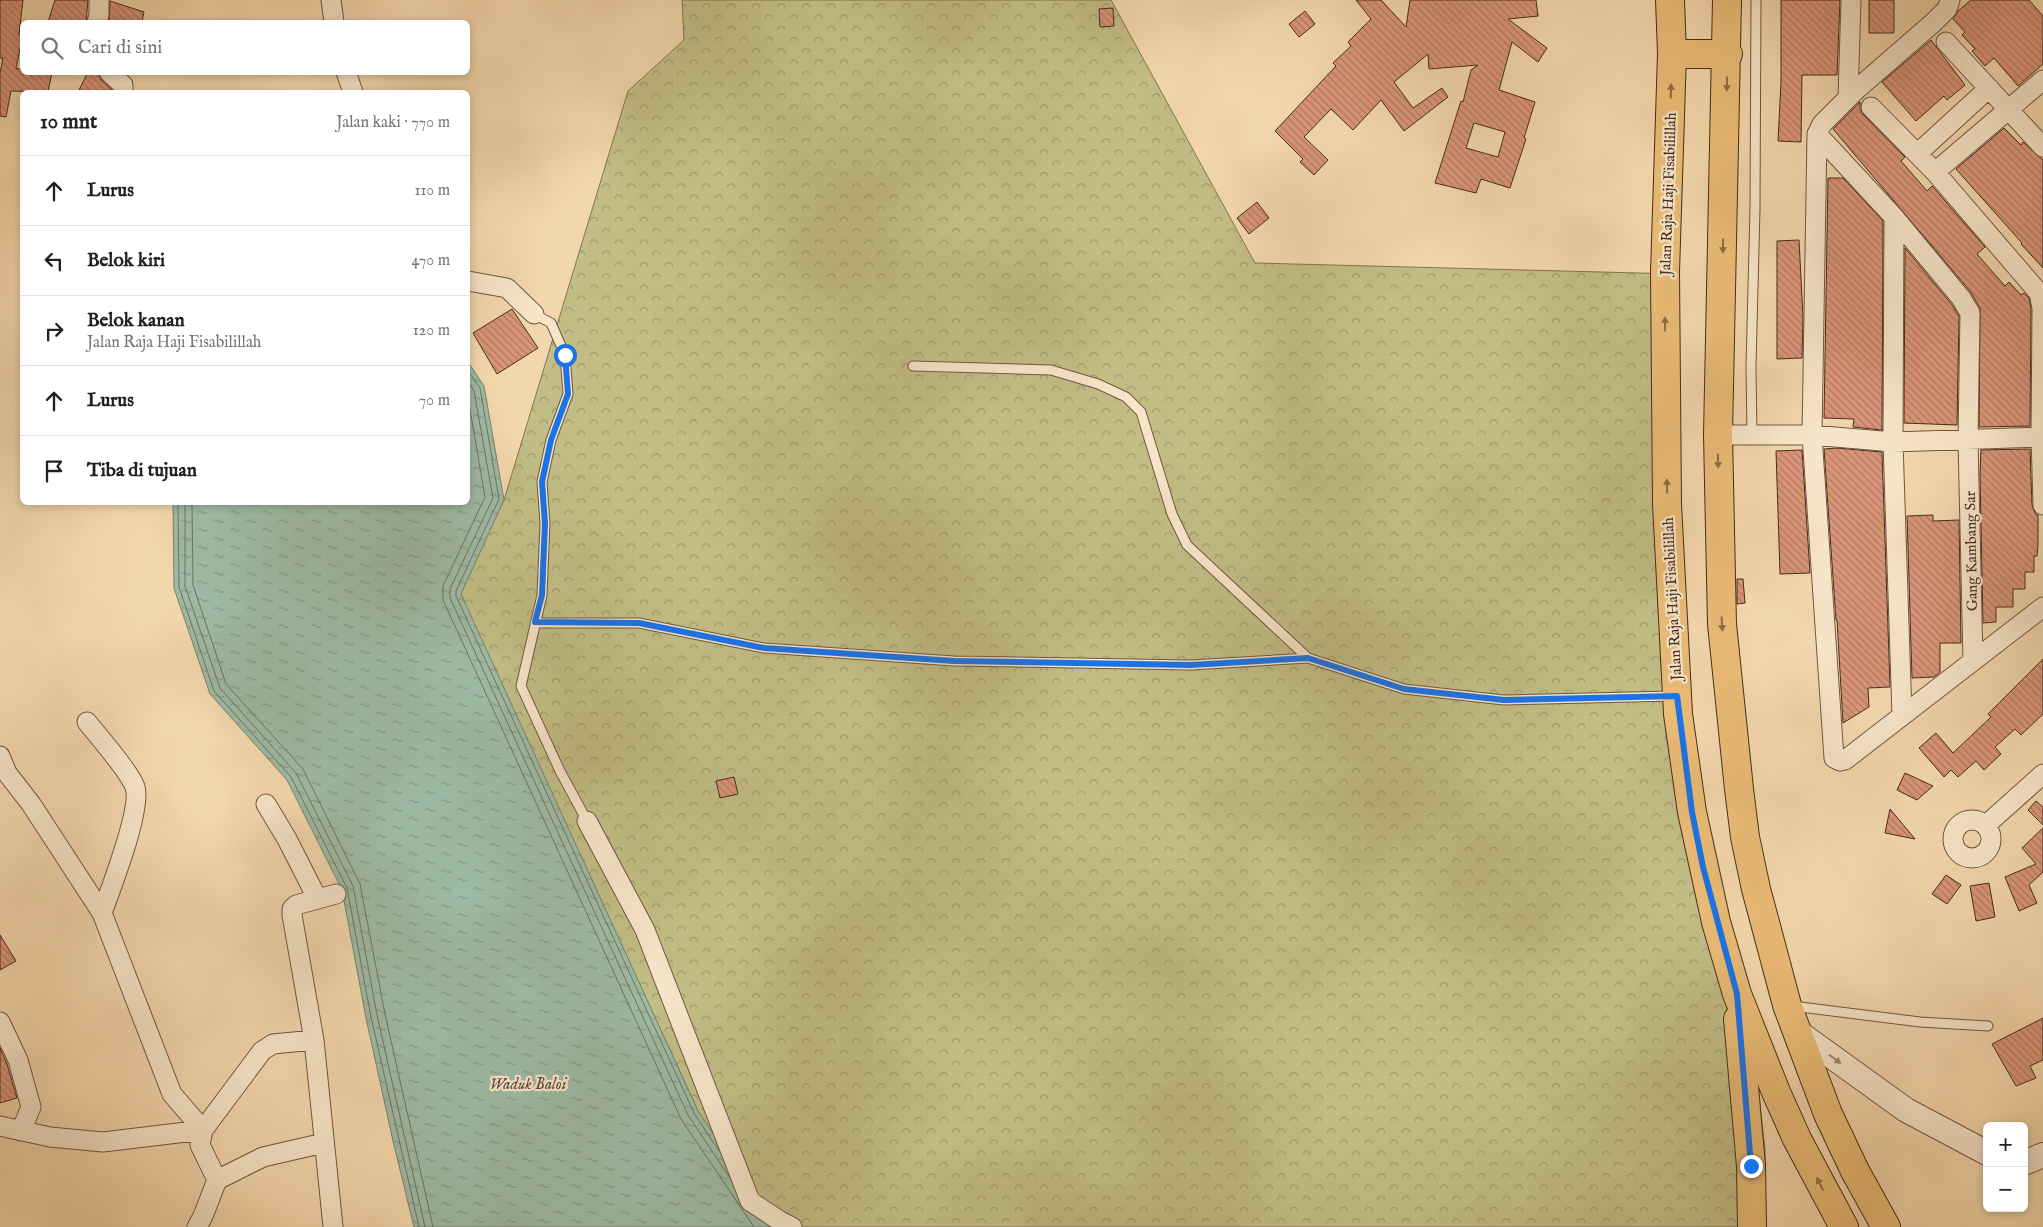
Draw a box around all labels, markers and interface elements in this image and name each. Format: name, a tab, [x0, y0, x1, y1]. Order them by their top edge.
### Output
search box	[20, 20, 470, 75]
icon: search	[38, 34, 66, 62]
text: Cari di sini	[78, 36, 162, 60]
one-way arrow	[1723, 76, 1731, 92]
one-way arrow	[1667, 83, 1675, 99]
text: 10 mnt	[40, 109, 97, 136]
street label: Jalan Raja Haji Fisabilillah	[1656, 112, 1681, 278]
text: Jalan kaki · 770 m	[336, 113, 450, 133]
icon: ahead	[40, 177, 68, 205]
text: Lurus	[87, 179, 134, 203]
text: 110 m	[414, 181, 450, 201]
one-way arrow	[1718, 238, 1726, 254]
icon: left	[40, 247, 68, 275]
text: Belok kiri	[87, 249, 165, 273]
text: 470 m	[411, 251, 450, 271]
text: Belok kanan	[87, 309, 185, 333]
one-way arrow	[1661, 316, 1669, 332]
icon: right	[40, 317, 68, 345]
text: 120 m	[413, 321, 450, 341]
text: Jalan Raja Haji Fisabilillah	[87, 333, 261, 353]
route start	[554, 344, 577, 367]
icon: ahead	[40, 387, 68, 415]
text: Lurus	[87, 389, 134, 413]
text: 70 m	[419, 391, 450, 411]
one-way arrow	[1714, 453, 1722, 469]
icon: arrive	[40, 457, 68, 485]
text: Tiba di tujuan	[87, 459, 197, 483]
one-way arrow	[1663, 478, 1671, 494]
street label: Gang Kambang Sar	[1961, 490, 1982, 611]
street label: Jalan Raja Haji Fisabilillah	[1659, 517, 1686, 683]
one-way arrow	[1719, 616, 1727, 632]
one-way arrow	[1828, 1054, 1841, 1065]
water label: Waduk Baloi	[490, 1075, 568, 1095]
map controls	[1983, 1122, 2028, 1212]
button: +	[1983, 1122, 2028, 1167]
route end	[1740, 1155, 1763, 1178]
button: −	[1983, 1167, 2028, 1212]
one-way arrow	[1816, 1177, 1824, 1192]

